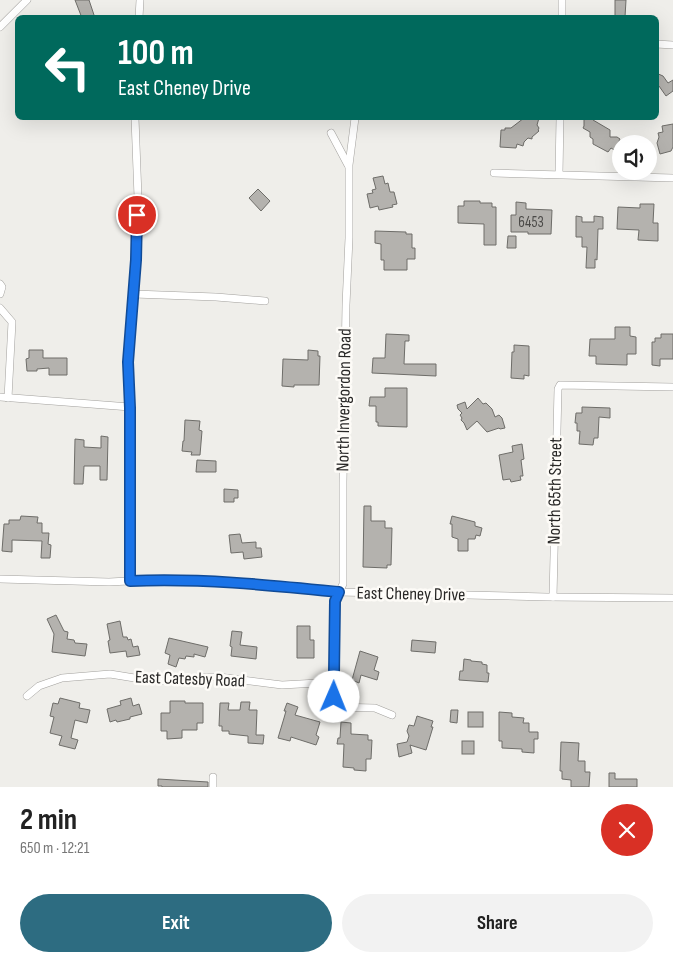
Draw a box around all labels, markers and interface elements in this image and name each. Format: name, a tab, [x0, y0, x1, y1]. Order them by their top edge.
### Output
text: 100 m	[118, 32, 194, 75]
icon: left	[35, 35, 100, 100]
text: East Cheney Drive	[118, 75, 251, 102]
map controls	[612, 135, 657, 180]
button: sound	[612, 135, 657, 180]
pin	[116, 194, 158, 236]
icon: arrive	[123, 201, 151, 229]
house number: 6453	[518, 213, 544, 232]
street label: North Invergordon Road	[332, 328, 356, 472]
street label: North 65th Street	[544, 437, 566, 545]
street label: East Cheney Drive	[357, 583, 465, 605]
street label: East Catesby Road	[134, 667, 246, 691]
position arrow	[307, 670, 359, 722]
text: 2 min	[20, 802, 77, 838]
button: close	[601, 804, 653, 856]
text: 650 m · 12:21	[20, 839, 89, 858]
button: Exit	[20, 894, 332, 952]
button: Share	[342, 894, 653, 952]

